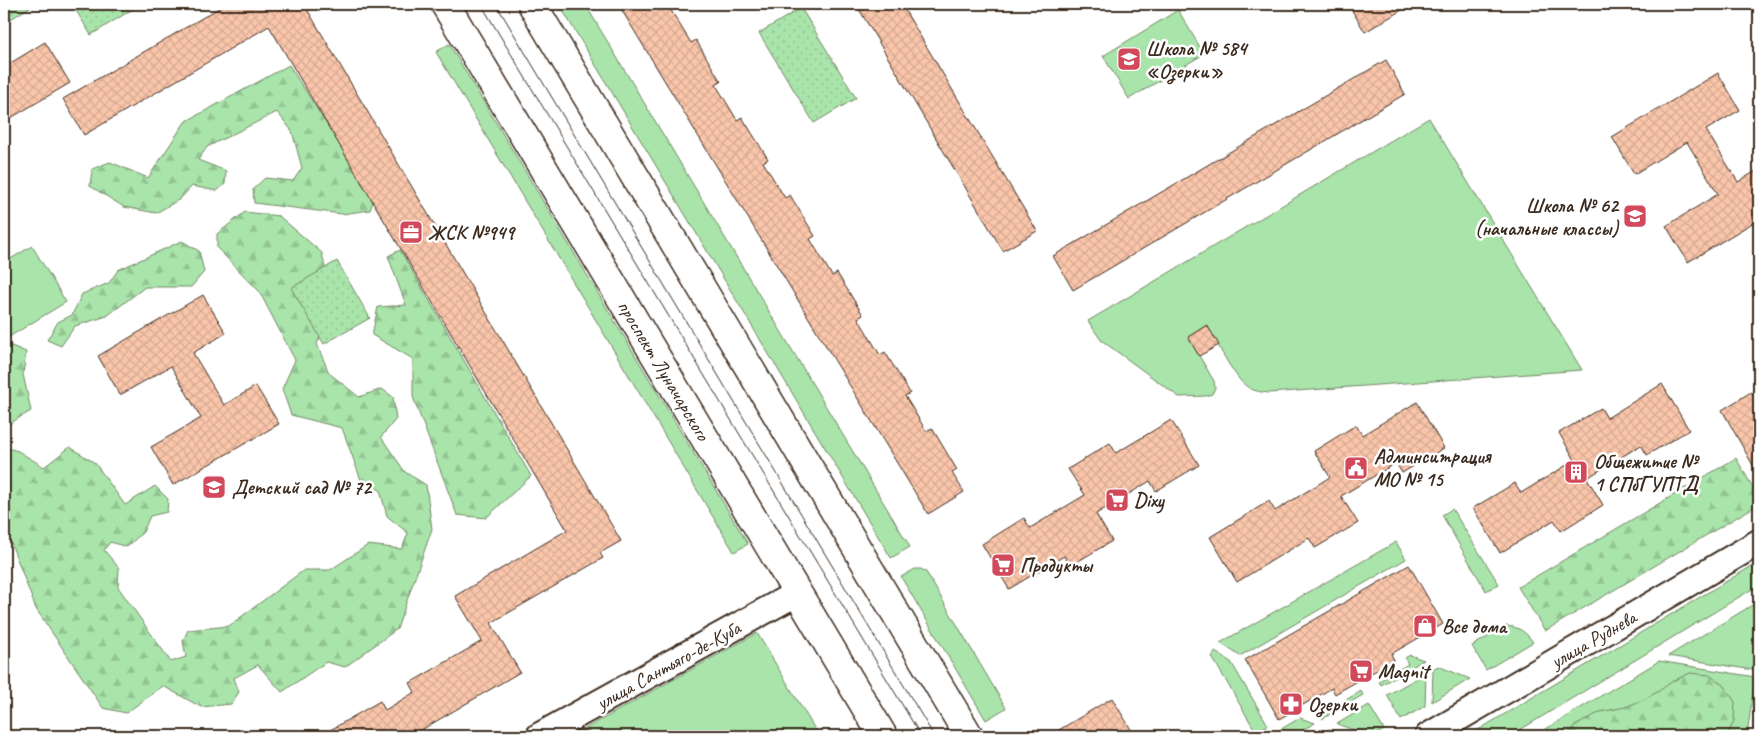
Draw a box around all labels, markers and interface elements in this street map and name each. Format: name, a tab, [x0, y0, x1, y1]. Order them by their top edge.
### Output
place label: Школа № 584 «Озерки»	[1146, 36, 1250, 85]
school or university icon: Школа № 584 «Озерки»	[1116, 46, 1142, 72]
place label: Школа № 62 (начальные классы)	[1475, 193, 1620, 241]
school or university icon: Школа № 62 (начальные классы)	[1622, 203, 1648, 229]
office icon: ЖСК №949	[398, 219, 424, 245]
place label: ЖСК №949	[428, 220, 516, 245]
street label: проспект Луначарского	[612, 295, 716, 446]
place label: Админситрация МО № 15	[1374, 444, 1493, 492]
place label: Общежитие № 1 СПбГУПТД	[1594, 449, 1700, 497]
public building icon: Админситрация МО № 15	[1343, 455, 1369, 481]
building icon: Общежитие № 1 СПбГУПТД	[1563, 459, 1589, 485]
school or university icon: Детский сад № 72	[201, 474, 227, 500]
place label: Детский сад № 72	[232, 475, 373, 500]
supermarket icon: Dixy	[1104, 487, 1130, 513]
place label: Dixy	[1134, 488, 1166, 514]
supermarket icon: Продукты	[990, 552, 1016, 578]
place label: Продукты	[1020, 553, 1094, 579]
street label: улица Руднева	[1545, 604, 1642, 674]
shop icon: Все дома	[1412, 613, 1438, 639]
place label: Все дома	[1442, 614, 1509, 639]
street label: улица Сантьяго-де-Куба	[591, 615, 746, 716]
supermarket icon: Magnit	[1348, 658, 1374, 684]
place label: Magnit	[1378, 659, 1432, 684]
pharmacy icon: Озерки	[1278, 691, 1304, 717]
place label: Озерки	[1308, 692, 1359, 718]

